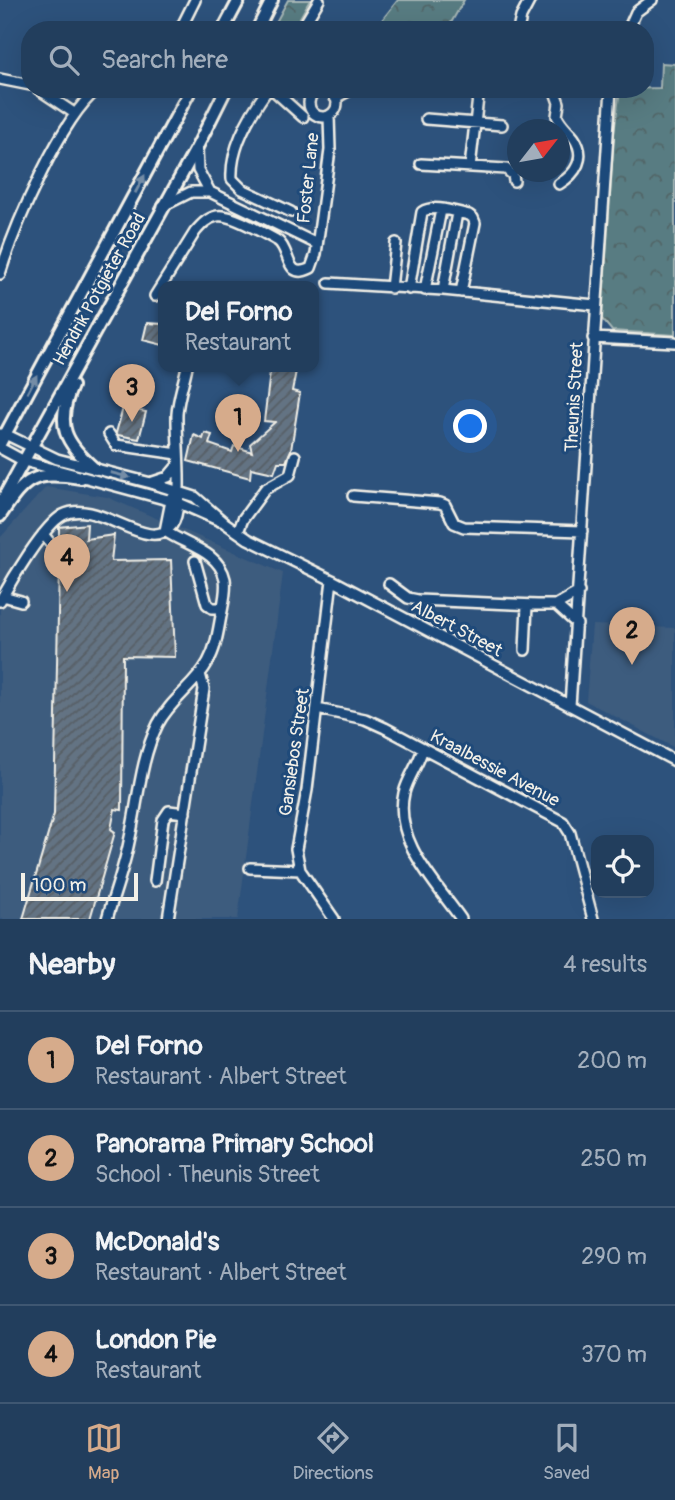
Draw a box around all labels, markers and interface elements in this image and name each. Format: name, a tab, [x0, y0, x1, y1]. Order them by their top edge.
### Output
search box	[21, 21, 654, 98]
icon: search	[45, 41, 83, 79]
text: Search here	[101, 44, 228, 76]
north arrow	[507, 119, 570, 182]
street label: Foster Lane	[292, 131, 325, 225]
one-way arrow	[134, 174, 146, 194]
street label: Hendrik Potgieter Road	[48, 209, 151, 370]
popup	[158, 281, 319, 372]
text: Del Forno	[185, 296, 292, 328]
text: Restaurant	[185, 328, 291, 357]
street label: Theunis Street	[560, 341, 589, 453]
pin: 3	[109, 364, 155, 422]
one-way arrow	[26, 374, 38, 394]
pin: 1	[215, 394, 261, 452]
your location	[453, 409, 487, 443]
one-way arrow	[109, 470, 131, 481]
pin: 4	[44, 534, 90, 592]
street label: Albert Street	[407, 595, 507, 662]
pin: 2	[609, 607, 655, 665]
street label: Gansiebos Street	[274, 686, 315, 818]
street label: Kraalbessie Avenue	[426, 725, 564, 812]
map controls	[591, 835, 654, 898]
button: locate	[591, 835, 654, 898]
scale bar	[21, 870, 138, 902]
text: 100 m	[32, 873, 86, 897]
text: Nearby	[28, 946, 115, 983]
text: 4 results	[563, 950, 647, 979]
text: Del Forno	[95, 1030, 203, 1062]
text: 1	[47, 1046, 56, 1075]
text: 200 m	[577, 1046, 647, 1075]
text: Restaurant · Albert Street	[95, 1062, 347, 1091]
text: Panorama Primary School	[95, 1128, 374, 1160]
text: 2	[45, 1144, 57, 1173]
text: 250 m	[581, 1144, 647, 1173]
text: School · Theunis Street	[95, 1160, 320, 1189]
text: McDonald's	[95, 1226, 219, 1258]
text: 3	[45, 1242, 57, 1271]
text: 290 m	[581, 1242, 647, 1271]
text: Restaurant · Albert Street	[95, 1258, 347, 1287]
text: London Pie	[95, 1324, 216, 1356]
text: 4	[44, 1340, 58, 1369]
text: 370 m	[581, 1340, 647, 1369]
text: Restaurant	[95, 1356, 201, 1385]
tab: Map	[85, 1419, 123, 1485]
tab: Directions	[293, 1419, 373, 1485]
tab: Saved	[543, 1419, 590, 1485]

